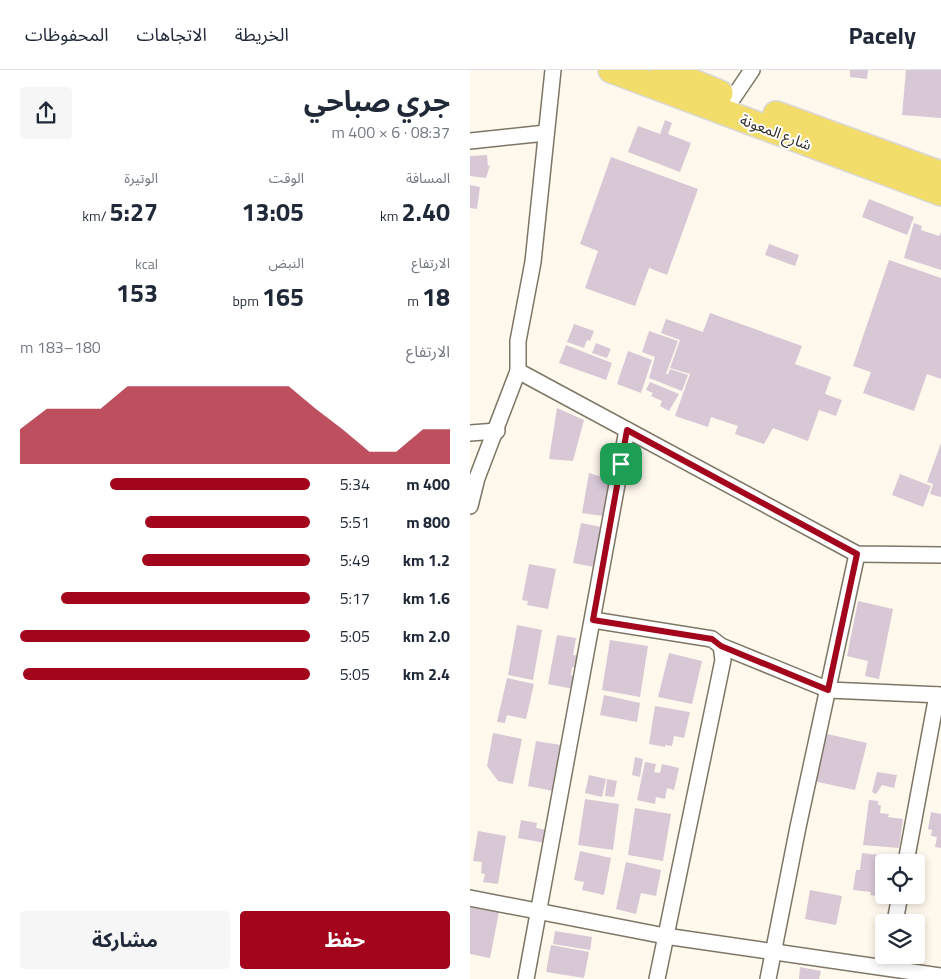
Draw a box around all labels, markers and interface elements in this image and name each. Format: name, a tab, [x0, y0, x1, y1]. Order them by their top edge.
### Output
text: Pacely	[848, 17, 916, 53]
text: المحفوظات	[25, 21, 109, 48]
text: الاتجاهات	[137, 21, 207, 48]
text: الخريطة	[235, 21, 289, 48]
text: جري صباحي	[304, 79, 450, 122]
button: share	[20, 87, 72, 139]
street label: شارع المعونة	[737, 108, 815, 157]
text: 08:37 · 6 × 400 m	[331, 120, 450, 144]
text: الوتيرة	[124, 167, 158, 188]
text: الوقت	[269, 167, 304, 188]
text: المسافة	[406, 167, 450, 188]
text: 5:27	[110, 193, 158, 231]
text: 13:05	[242, 193, 304, 231]
text: 2.40	[402, 193, 450, 231]
text: /km	[82, 205, 110, 226]
text: km	[380, 205, 402, 226]
text: النبض	[268, 252, 304, 273]
text: الارتفاع	[412, 252, 450, 273]
text: kcal	[135, 253, 158, 274]
text: 153	[116, 274, 158, 312]
text: 165	[262, 278, 304, 316]
text: 18	[422, 278, 450, 316]
text: bpm	[232, 290, 262, 311]
text: m	[407, 290, 422, 311]
text: 180–183 m	[20, 335, 101, 359]
text: الارتفاع	[406, 339, 450, 363]
pin	[600, 443, 642, 485]
icon: arrive	[607, 450, 635, 478]
text: 5:34	[340, 472, 370, 496]
text: 400 m	[406, 472, 450, 496]
text: 5:51	[340, 510, 370, 534]
text: 800 m	[406, 510, 450, 534]
text: 5:49	[340, 548, 370, 572]
text: 1.2 km	[403, 548, 450, 572]
text: 5:17	[340, 586, 370, 610]
text: 1.6 km	[403, 586, 450, 610]
text: 5:05	[340, 624, 370, 648]
text: 2.0 km	[403, 624, 450, 648]
text: 5:05	[340, 662, 370, 686]
text: 2.4 km	[403, 662, 450, 686]
map controls	[875, 854, 925, 964]
button: locate	[875, 854, 925, 904]
button: مشاركة	[20, 911, 230, 969]
button: حفظ	[240, 911, 450, 969]
button: layers	[875, 914, 925, 964]

